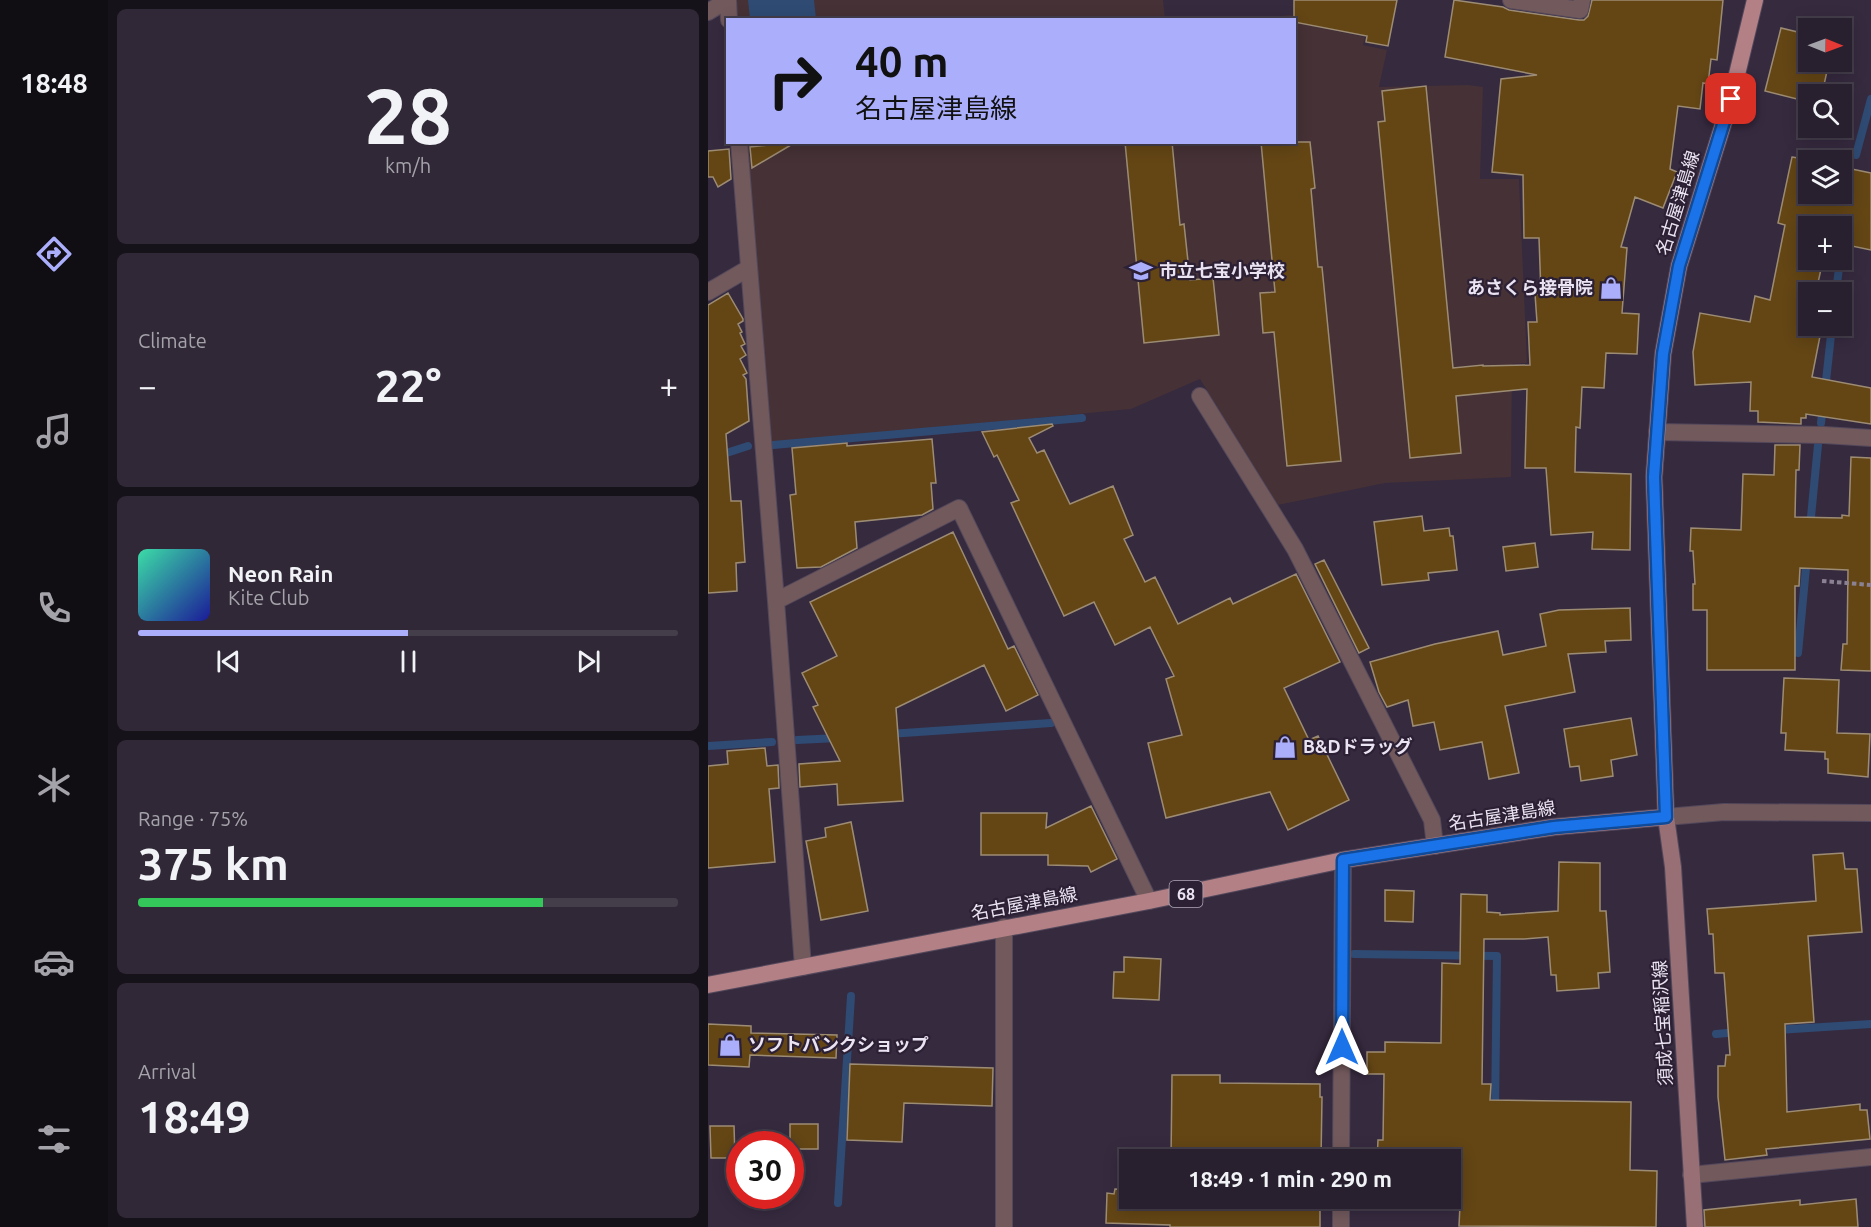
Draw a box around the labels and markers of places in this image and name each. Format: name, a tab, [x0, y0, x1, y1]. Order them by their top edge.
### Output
pin	[1705, 73, 1756, 124]
school or university icon: 市立七宝小学校	[1128, 258, 1154, 284]
place label: 市立七宝小学校	[1159, 260, 1285, 280]
shop icon: あさくら接骨院	[1598, 275, 1624, 301]
place label: あさくら接骨院	[1467, 277, 1593, 297]
shop icon: B&Dドラッグ	[1272, 734, 1298, 760]
place label: B&Dドラッグ	[1303, 736, 1413, 756]
shop icon: ソフトバンクショップ	[717, 1032, 743, 1058]
place label: ソフトバンクショップ	[748, 1034, 929, 1054]

